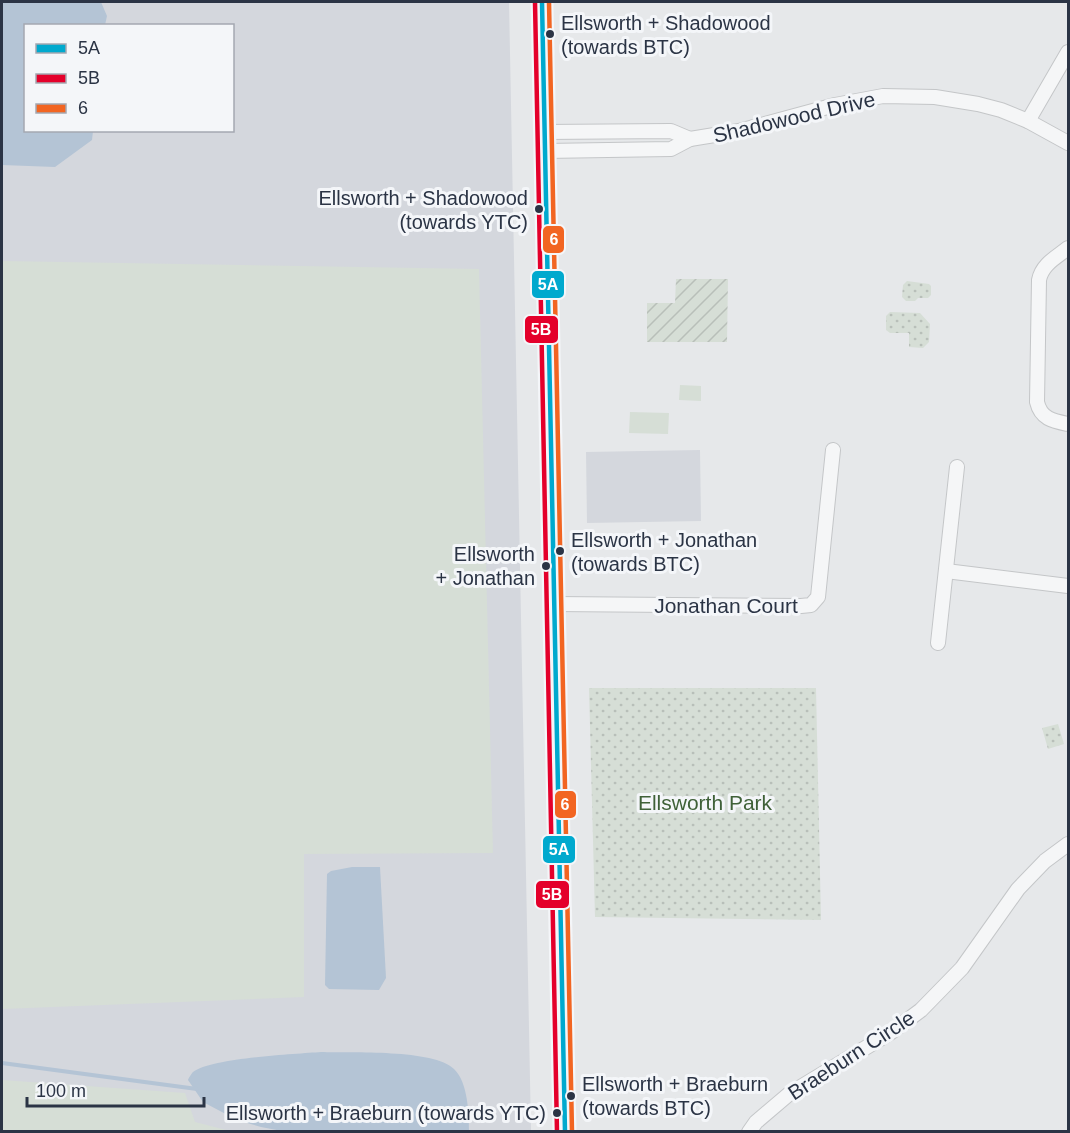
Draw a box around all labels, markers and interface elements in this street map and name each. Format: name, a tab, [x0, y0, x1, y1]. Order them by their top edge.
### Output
place label: Ellsworth + Shadowood (towards BTC)	[561, 12, 771, 58]
legend	[24, 24, 234, 132]
marker: Ellsworth + Shadowood (towards BTC)	[544, 28, 556, 40]
text: 5A	[78, 38, 100, 58]
text: 5B	[78, 68, 100, 88]
street label: Shadowood Drive	[711, 87, 877, 147]
text: 6	[78, 98, 88, 118]
place label: Ellsworth + Shadowood (towards YTC)	[318, 187, 528, 233]
marker: Ellsworth + Shadowood (towards YTC)	[533, 203, 545, 215]
line badge: 6	[542, 225, 565, 254]
text: 6	[550, 231, 559, 248]
line badge: 5A	[531, 270, 565, 299]
text: 5A	[538, 276, 559, 293]
line badge: 5B	[524, 315, 559, 344]
text: 5B	[531, 321, 551, 338]
place label: Ellsworth + Jonathan (towards BTC)	[571, 529, 757, 575]
place label: Ellsworth + Jonathan	[435, 543, 535, 589]
marker: Ellsworth + Jonathan (towards BTC)	[554, 545, 566, 557]
marker: Ellsworth + Jonathan	[540, 560, 552, 572]
street label: Jonathan Court	[654, 594, 798, 617]
line badge: 6	[554, 790, 577, 819]
park label: Ellsworth Park	[638, 791, 773, 814]
text: 6	[561, 796, 570, 813]
line badge: 5A	[542, 835, 576, 864]
text: 5A	[549, 841, 570, 858]
line badge: 5B	[535, 880, 570, 909]
text: 5B	[542, 886, 562, 903]
street label: Braeburn Circle	[784, 1006, 918, 1104]
scale bar	[27, 1070, 204, 1108]
place label: Ellsworth + Braeburn (towards BTC)	[582, 1073, 768, 1119]
text: 100 m	[36, 1081, 86, 1101]
marker: Ellsworth + Braeburn (towards BTC)	[565, 1090, 577, 1102]
place label: Ellsworth + Braeburn (towards YTC)	[226, 1102, 546, 1124]
marker: Ellsworth + Braeburn (towards YTC)	[551, 1107, 563, 1119]

